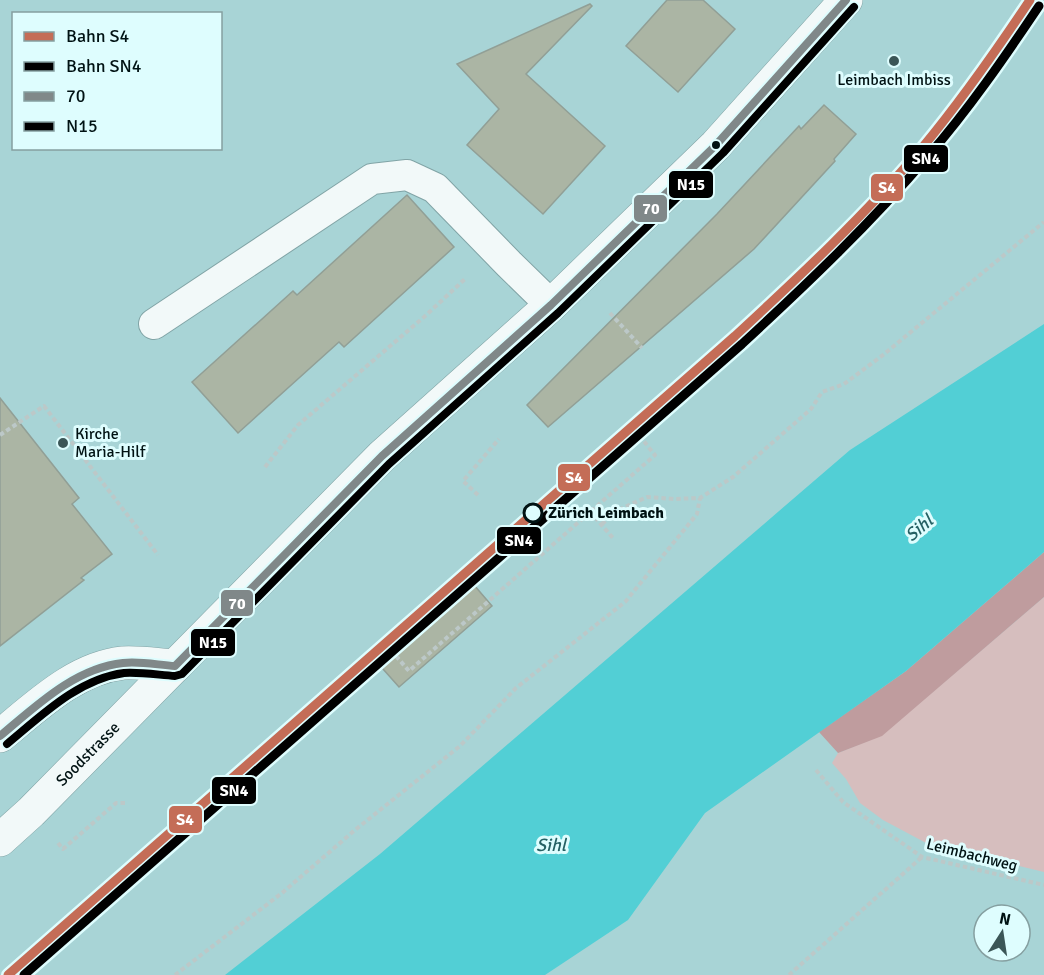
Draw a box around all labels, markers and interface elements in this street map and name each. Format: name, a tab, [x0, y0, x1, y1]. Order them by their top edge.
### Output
legend	[12, 12, 222, 150]
text: Bahn S4	[66, 25, 130, 47]
marker: Leimbach Imbiss	[887, 54, 901, 68]
text: Bahn SN4	[66, 55, 142, 77]
place label: Leimbach Imbiss	[837, 70, 951, 90]
text: 70	[66, 85, 85, 107]
text: N15	[66, 115, 98, 137]
unlabelled marker	[710, 139, 722, 151]
line badge: SN4	[903, 144, 949, 173]
text: SN4	[912, 149, 941, 169]
line badge: N15	[668, 170, 714, 199]
line badge: S4	[870, 173, 904, 202]
text: N15	[677, 175, 705, 195]
text: S4	[878, 178, 896, 198]
line badge: 70	[633, 194, 668, 223]
text: 70	[642, 199, 660, 219]
place label: Kirche Maria-Hilf	[75, 424, 146, 462]
marker: Kirche Maria-Hilf	[56, 436, 70, 450]
line badge: S4	[557, 463, 591, 492]
text: S4	[565, 468, 583, 488]
marker: Zürich Leimbach	[523, 503, 543, 523]
place label: Zürich Leimbach	[548, 503, 664, 523]
water label: Sihl	[900, 509, 939, 546]
line badge: SN4	[496, 526, 542, 555]
text: SN4	[505, 531, 534, 551]
line badge: 70	[220, 589, 254, 617]
text: 70	[228, 594, 246, 614]
line badge: N15	[190, 628, 236, 657]
text: N15	[199, 633, 227, 653]
street label: Soodstrasse	[52, 718, 124, 791]
line badge: SN4	[211, 776, 257, 805]
text: SN4	[220, 781, 249, 801]
line badge: S4	[168, 805, 203, 834]
text: S4	[176, 810, 194, 830]
water label: Sihl	[536, 834, 568, 856]
street label: Leimbachweg	[924, 834, 1020, 876]
north arrow	[972, 903, 1032, 963]
text: N	[997, 908, 1012, 930]

